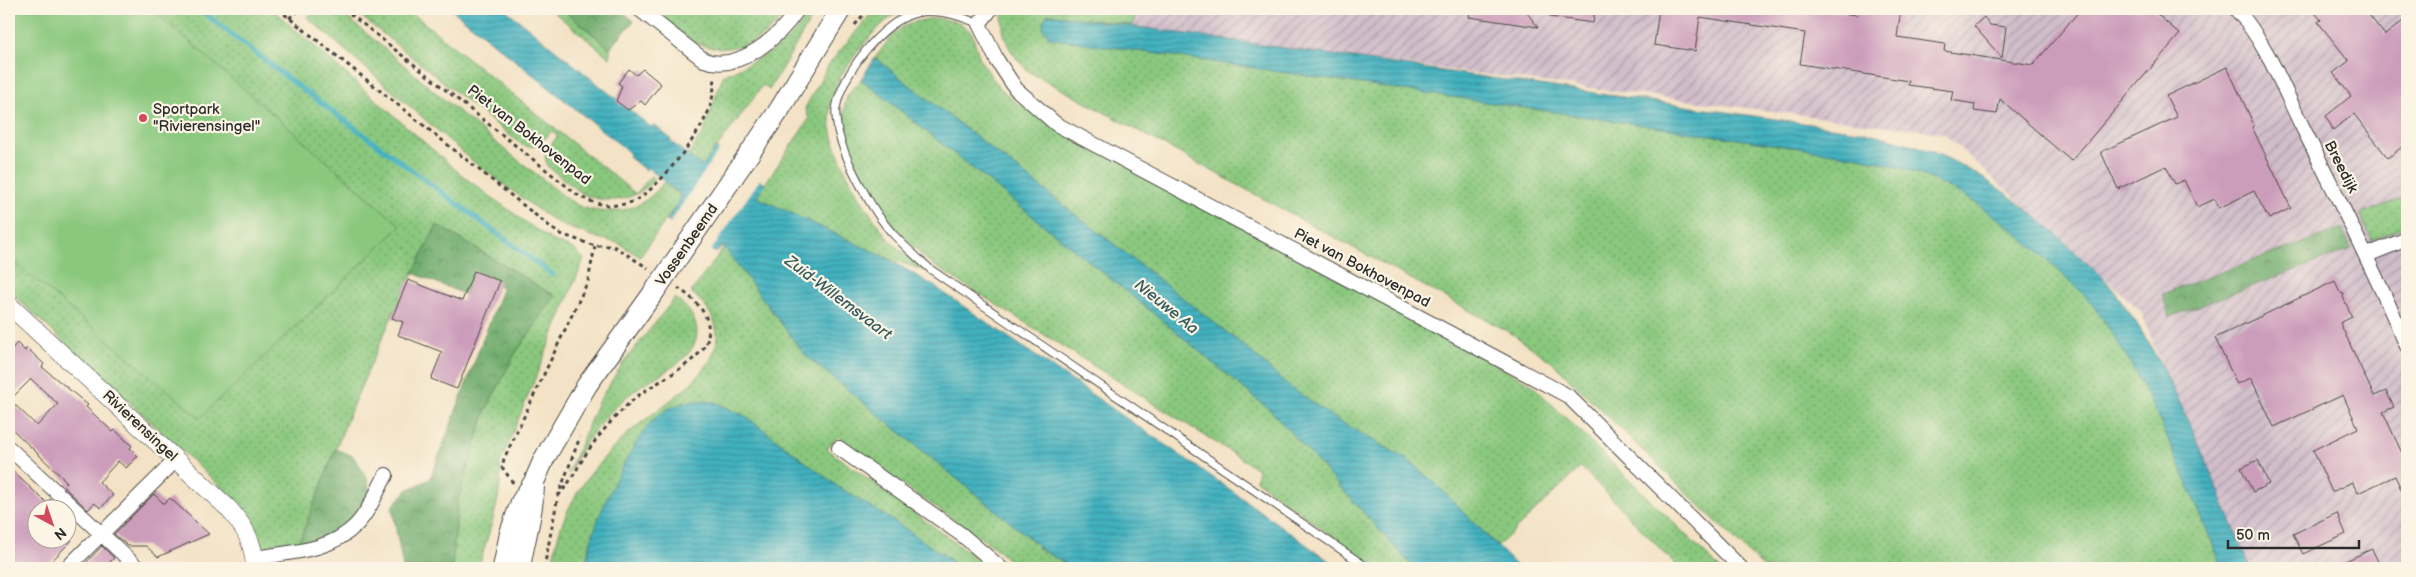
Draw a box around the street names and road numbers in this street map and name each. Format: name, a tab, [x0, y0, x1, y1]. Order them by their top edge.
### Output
street label: Piet van Bokhovenpad	[463, 81, 595, 189]
street label: Breedijk	[2320, 138, 2363, 197]
street label: Vossenbeemd	[652, 200, 722, 290]
street label: Piet van Bokhovenpad	[1291, 224, 1433, 312]
street label: Rivierensingel	[98, 386, 182, 466]

